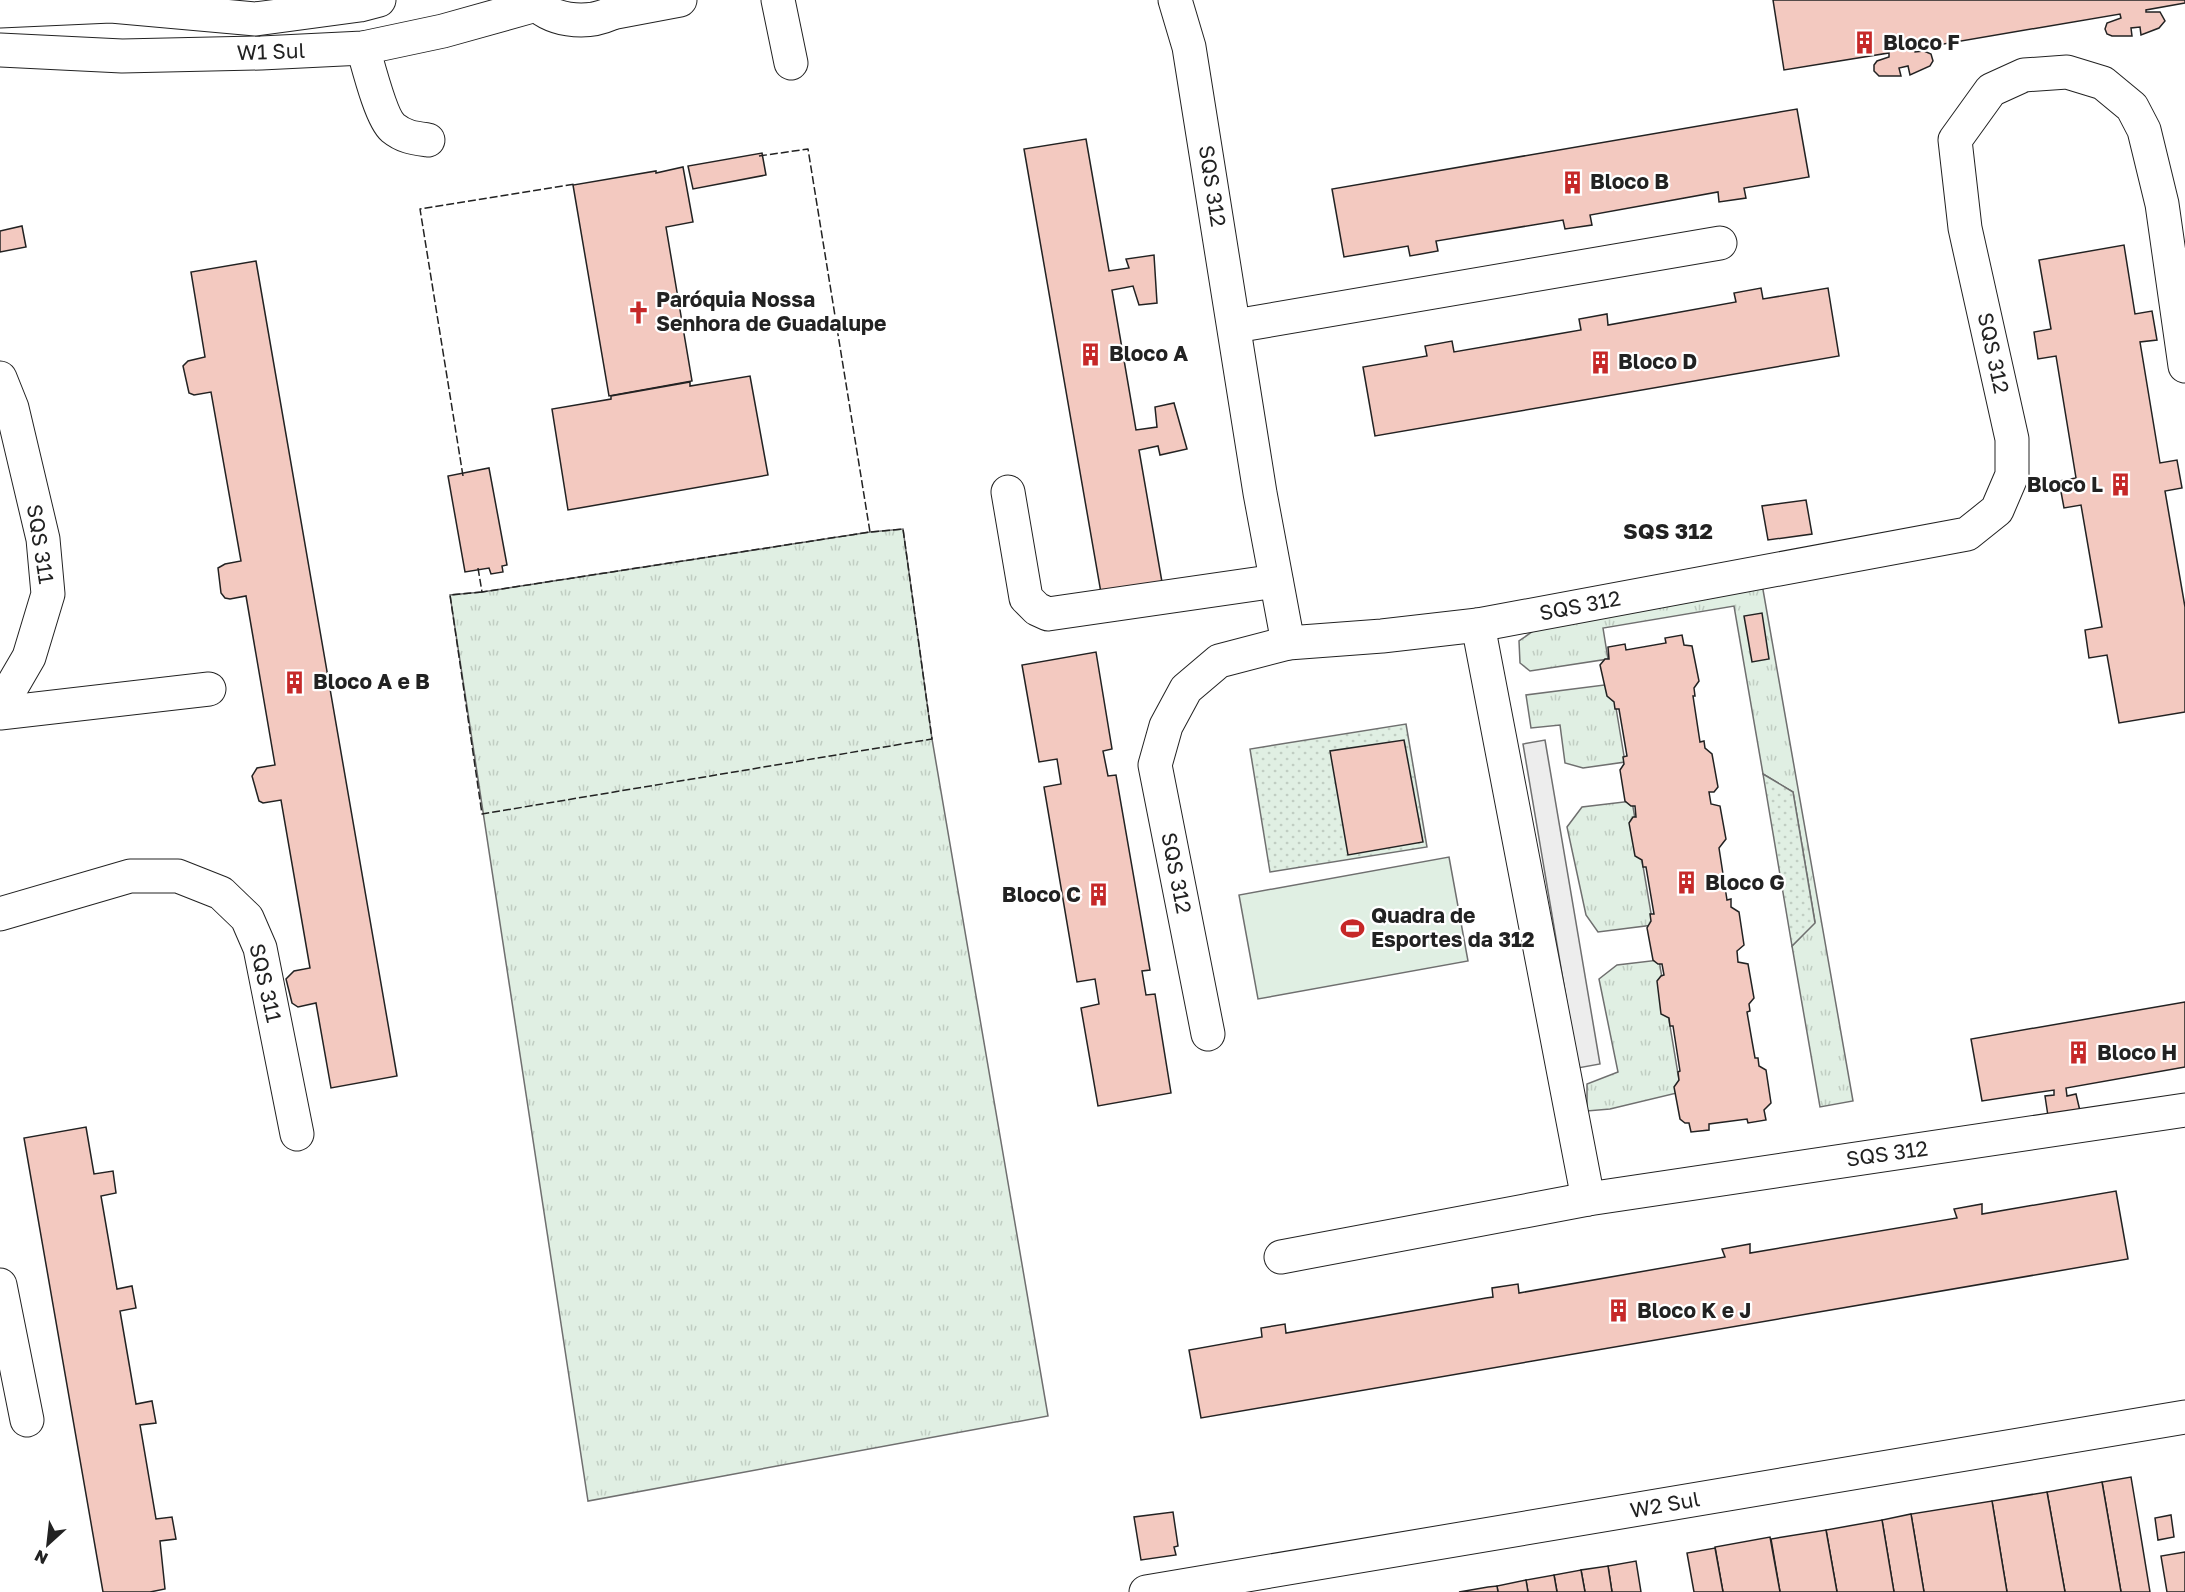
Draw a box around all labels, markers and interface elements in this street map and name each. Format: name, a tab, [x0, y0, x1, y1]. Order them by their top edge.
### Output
place label: Bloco F	[1883, 29, 1960, 55]
building icon: Bloco F	[1852, 30, 1878, 56]
street label: W1 Sul	[236, 37, 306, 65]
street label: SQS 312	[1194, 143, 1232, 229]
place label: Bloco B	[1590, 168, 1669, 194]
building icon: Bloco B	[1559, 169, 1585, 195]
place label: Paróquia Nossa Senhora de Guadalupe	[656, 286, 886, 336]
church icon: Paróquia Nossa Senhora de Guadalupe	[625, 299, 651, 325]
street label: SQS 312	[1973, 310, 2015, 396]
place label: Bloco A	[1109, 340, 1188, 366]
building icon: Bloco A	[1078, 341, 1104, 367]
place label: Bloco D	[1618, 348, 1697, 374]
building icon: Bloco D	[1587, 349, 1613, 375]
place label: Bloco L	[2027, 471, 2103, 497]
building icon: Bloco L	[2108, 472, 2134, 498]
street label: SQS 311	[22, 502, 60, 586]
district label: SQS 312	[1623, 517, 1713, 544]
street label: SQS 312	[1537, 584, 1623, 626]
place label: Bloco A e B	[313, 668, 430, 694]
building icon: Bloco A e B	[282, 669, 308, 695]
street label: SQS 312	[1156, 830, 1198, 916]
place label: Bloco G	[1705, 869, 1785, 895]
building icon: Bloco G	[1674, 870, 1700, 896]
place label: Bloco C	[1002, 881, 1081, 907]
building icon: Bloco C	[1086, 882, 1112, 908]
place label: Quadra de Esportes da 312	[1371, 902, 1535, 952]
sports icon: Quadra de Esportes da 312	[1340, 915, 1366, 941]
street label: SQS 311	[244, 941, 288, 1025]
place label: Bloco H	[2097, 1039, 2177, 1065]
building icon: Bloco H	[2066, 1040, 2092, 1066]
street label: SQS 312	[1844, 1134, 1929, 1172]
place label: Bloco K e J	[1637, 1297, 1751, 1323]
building icon: Bloco K e J	[1606, 1298, 1632, 1324]
street label: W2 Sul	[1628, 1485, 1702, 1523]
north arrow	[18, 1514, 78, 1574]
text: N	[31, 1546, 51, 1569]

